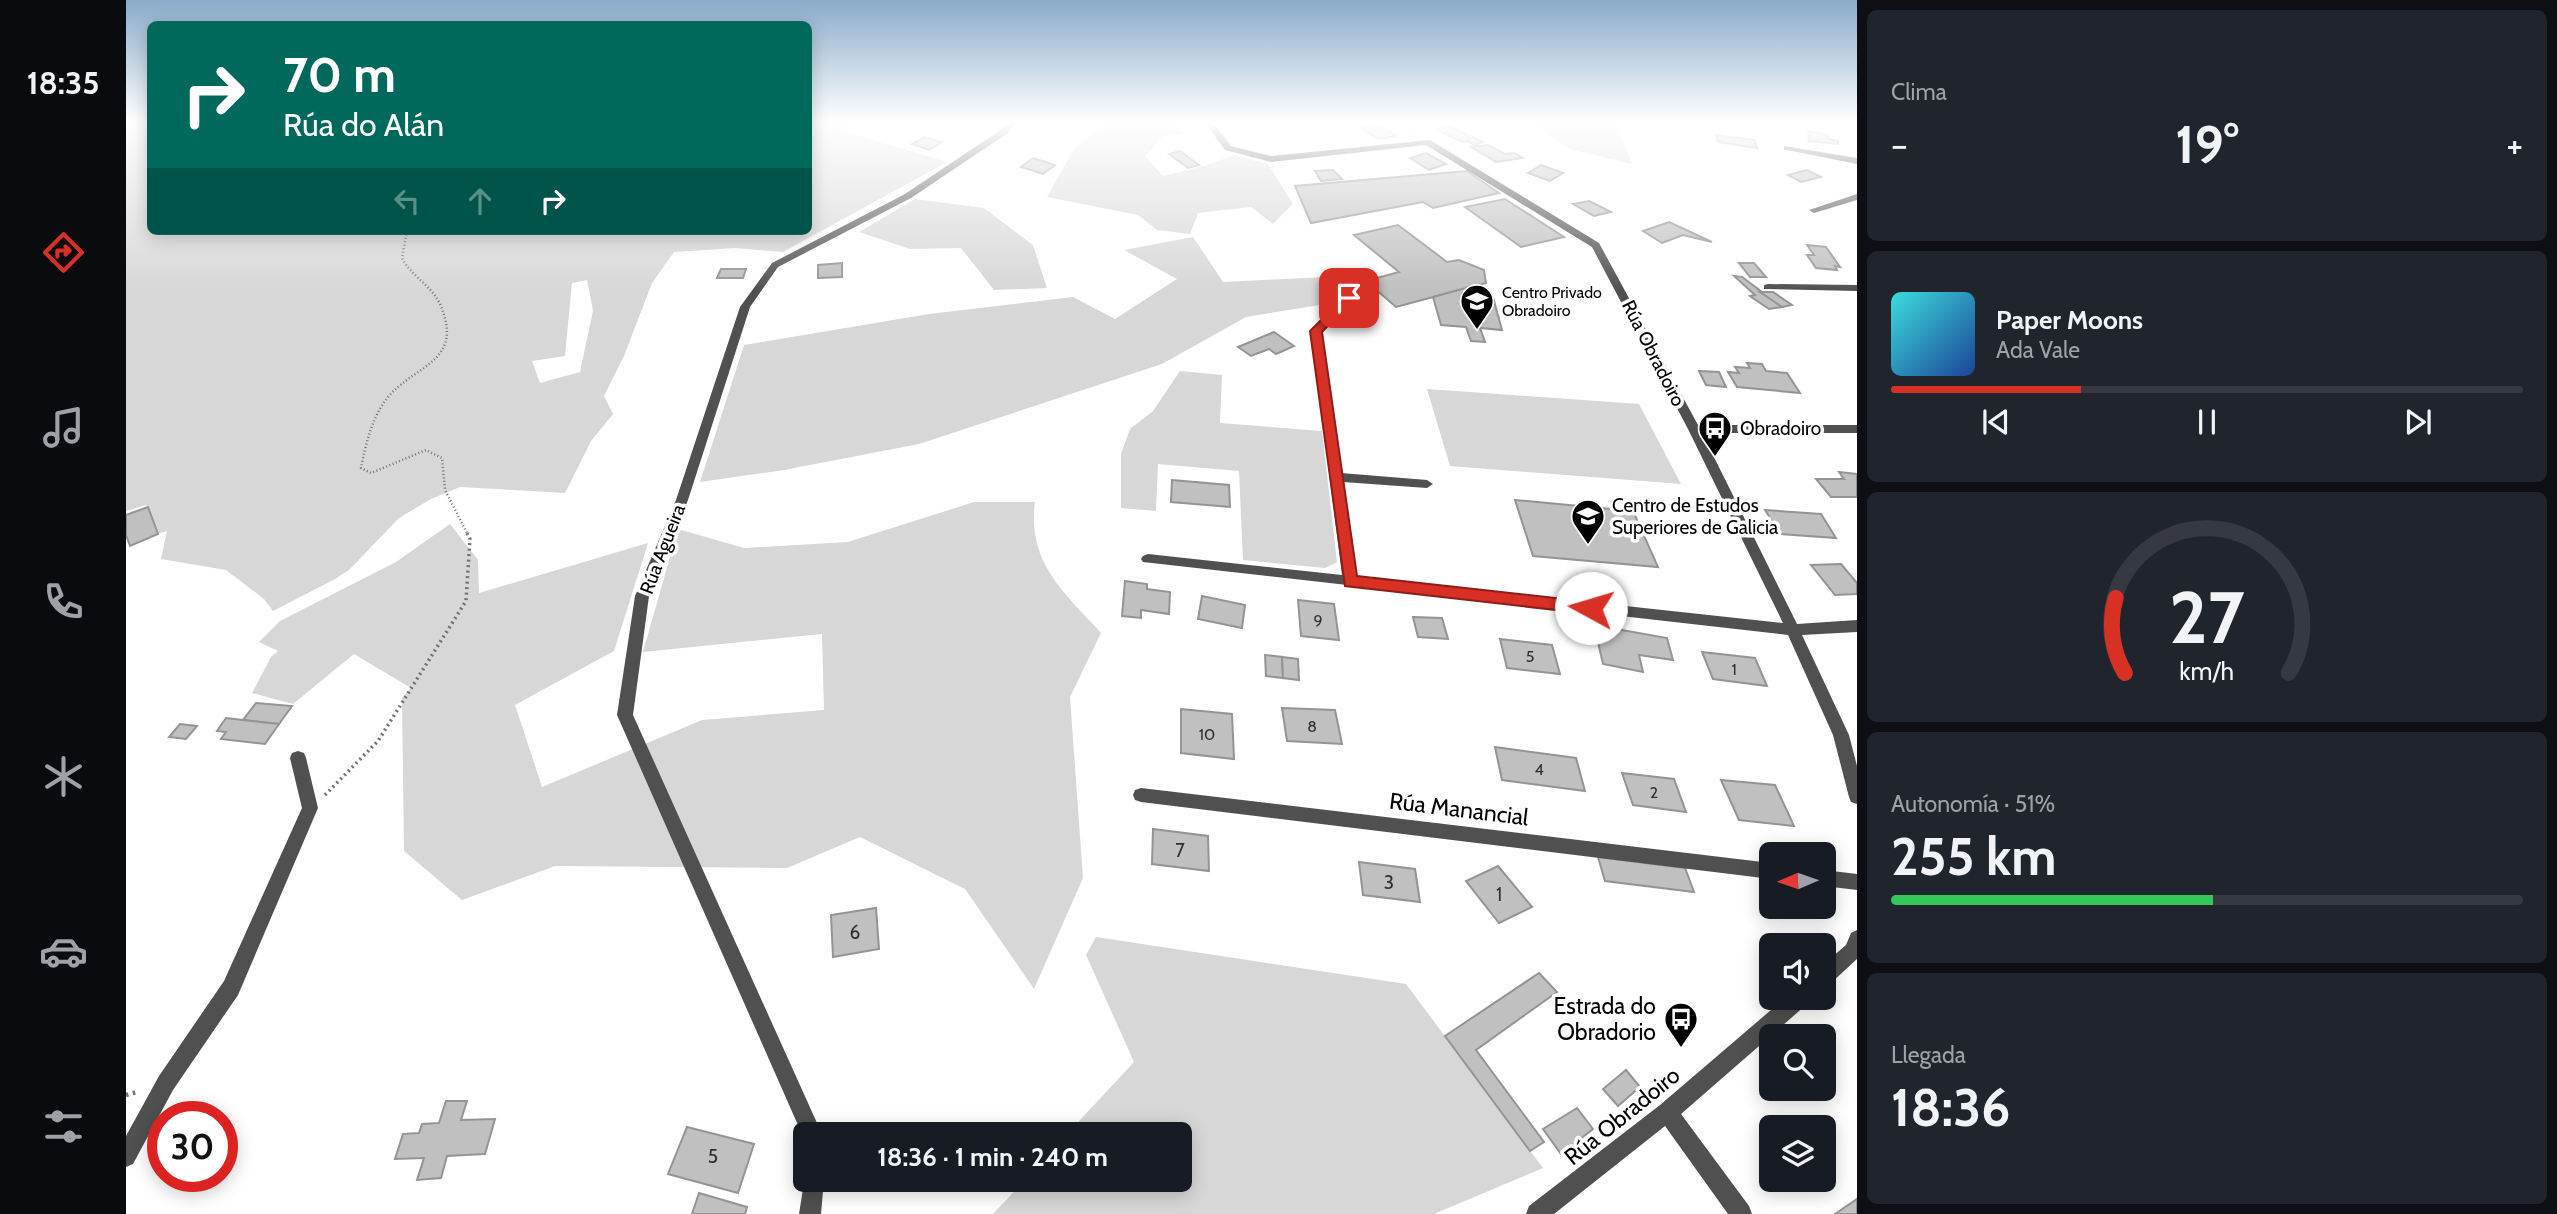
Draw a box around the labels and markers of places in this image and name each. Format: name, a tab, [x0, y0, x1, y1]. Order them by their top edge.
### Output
pin	[1319, 268, 1379, 328]
school or university icon: Centro Privado Obradoiro	[1458, 282, 1496, 331]
place label: Centro Privado Obradoiro	[1502, 283, 1602, 320]
bus stop icon: Obradoiro	[1696, 409, 1734, 458]
place label: Obradoiro	[1740, 417, 1821, 440]
place label: Centro de Estudos Superiores de Galicia	[1612, 494, 1778, 539]
school or university icon: Centro de Estudos Superiores de Galicia	[1569, 497, 1607, 546]
place label: Estrada do Obradorio	[1554, 992, 1656, 1046]
bus stop icon: Estrada do Obradorio	[1662, 1000, 1700, 1049]

